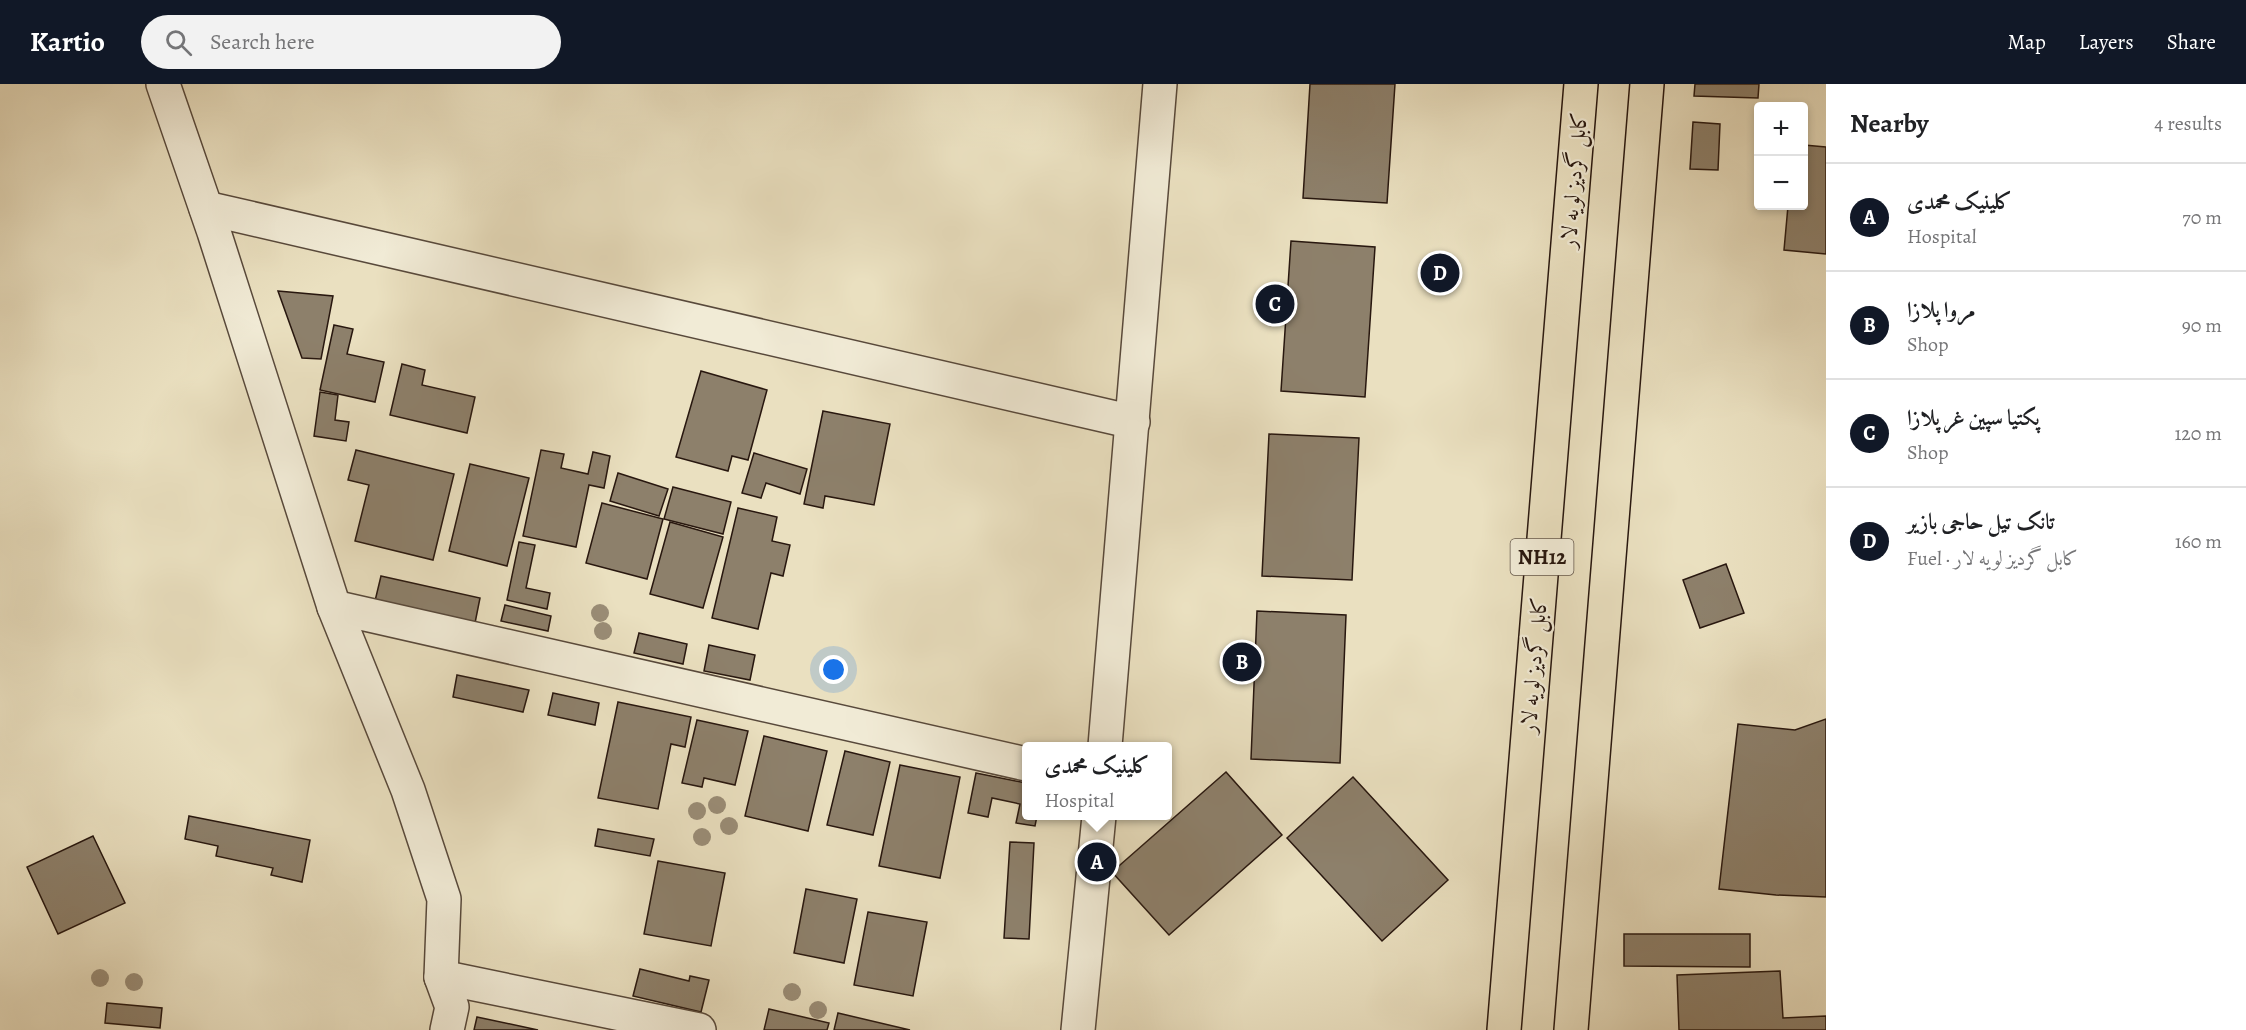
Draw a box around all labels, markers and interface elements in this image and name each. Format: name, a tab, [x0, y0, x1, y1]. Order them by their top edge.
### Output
search box	[141, 15, 561, 69]
text: Kartio	[30, 23, 105, 61]
icon: search	[162, 26, 195, 59]
text: Search here	[210, 27, 315, 57]
text: Map	[2007, 28, 2046, 56]
text: Layers	[2079, 28, 2134, 56]
text: Share	[2167, 28, 2216, 56]
map controls	[1754, 102, 1808, 210]
button: +	[1754, 102, 1808, 156]
text: Nearby	[1850, 106, 1929, 141]
text: 4 results	[2154, 110, 2222, 137]
street label: کابل گردیز لویه لار	[1553, 111, 1595, 252]
button: −	[1754, 156, 1808, 210]
text: کلینیک محمدی	[1907, 187, 2012, 217]
text: A	[1863, 204, 1876, 231]
text: 70 m	[2182, 204, 2222, 231]
text: Hospital	[1907, 223, 1977, 250]
pin: D	[1420, 250, 1460, 296]
pin: C	[1256, 282, 1294, 326]
text: مروا پلازا	[1907, 295, 1975, 325]
text: B	[1863, 312, 1876, 339]
text: 90 m	[2182, 312, 2222, 339]
text: Shop	[1907, 331, 1949, 358]
text: پکتیا سپین غر پلازا	[1907, 403, 2040, 433]
text: C	[1863, 420, 1876, 447]
text: 120 m	[2174, 420, 2222, 447]
text: Shop	[1907, 439, 1949, 466]
text: تانک تیل حاجی بازیر	[1907, 507, 2055, 537]
text: D	[1863, 528, 1876, 555]
text: 160 m	[2175, 528, 2222, 555]
road number: NH12	[1510, 539, 1574, 575]
text: Fuel · کابل گردیز لویه لار	[1907, 545, 2078, 572]
street label: کابل گردیز لویه لار	[1513, 596, 1555, 737]
pin: B	[1222, 640, 1262, 684]
your location	[819, 655, 848, 684]
popup	[1022, 742, 1172, 820]
text: کلینیک محمدی	[1044, 751, 1150, 781]
text: Hospital	[1044, 787, 1114, 814]
pin: A	[1078, 840, 1116, 884]

